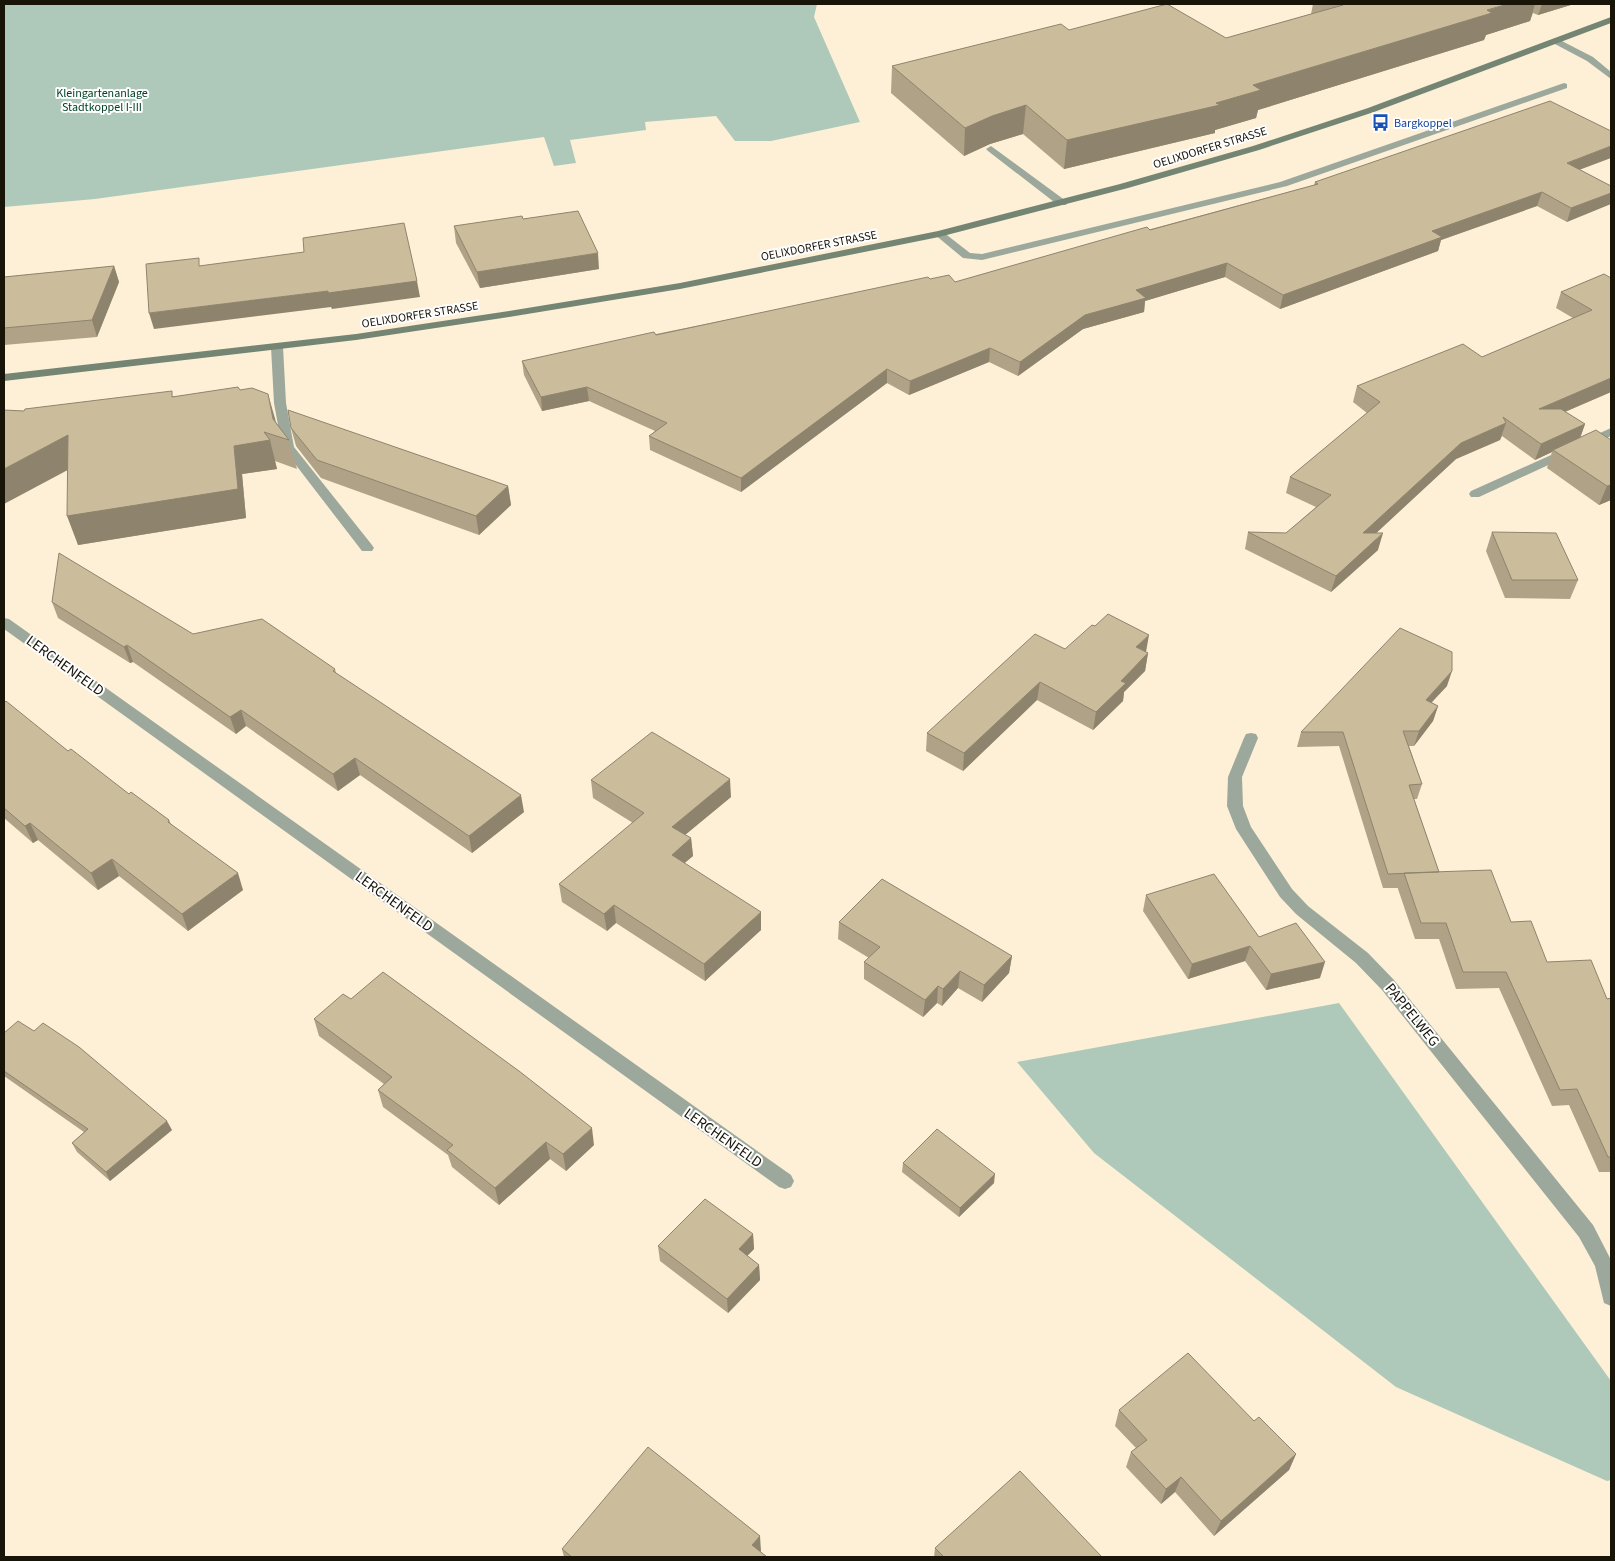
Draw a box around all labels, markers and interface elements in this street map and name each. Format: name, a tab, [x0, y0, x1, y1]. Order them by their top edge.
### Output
park label: Kleingartenanlage Stadtkoppel I-III	[56, 85, 148, 116]
bus stop icon: Bargkoppel	[1370, 113, 1390, 133]
place label: Bargkoppel	[1394, 115, 1452, 132]
street label: OELIXDORFER STRASSE	[1151, 123, 1269, 173]
street label: OELIXDORFER STRASSE	[759, 226, 879, 266]
street label: OELIXDORFER STRASSE	[360, 297, 480, 333]
street label: LERCHENFELD	[22, 631, 108, 701]
street label: LERCHENFELD	[351, 867, 437, 937]
street label: PAPPELWEG	[1380, 979, 1444, 1051]
street label: LERCHENFELD	[679, 1103, 767, 1173]

